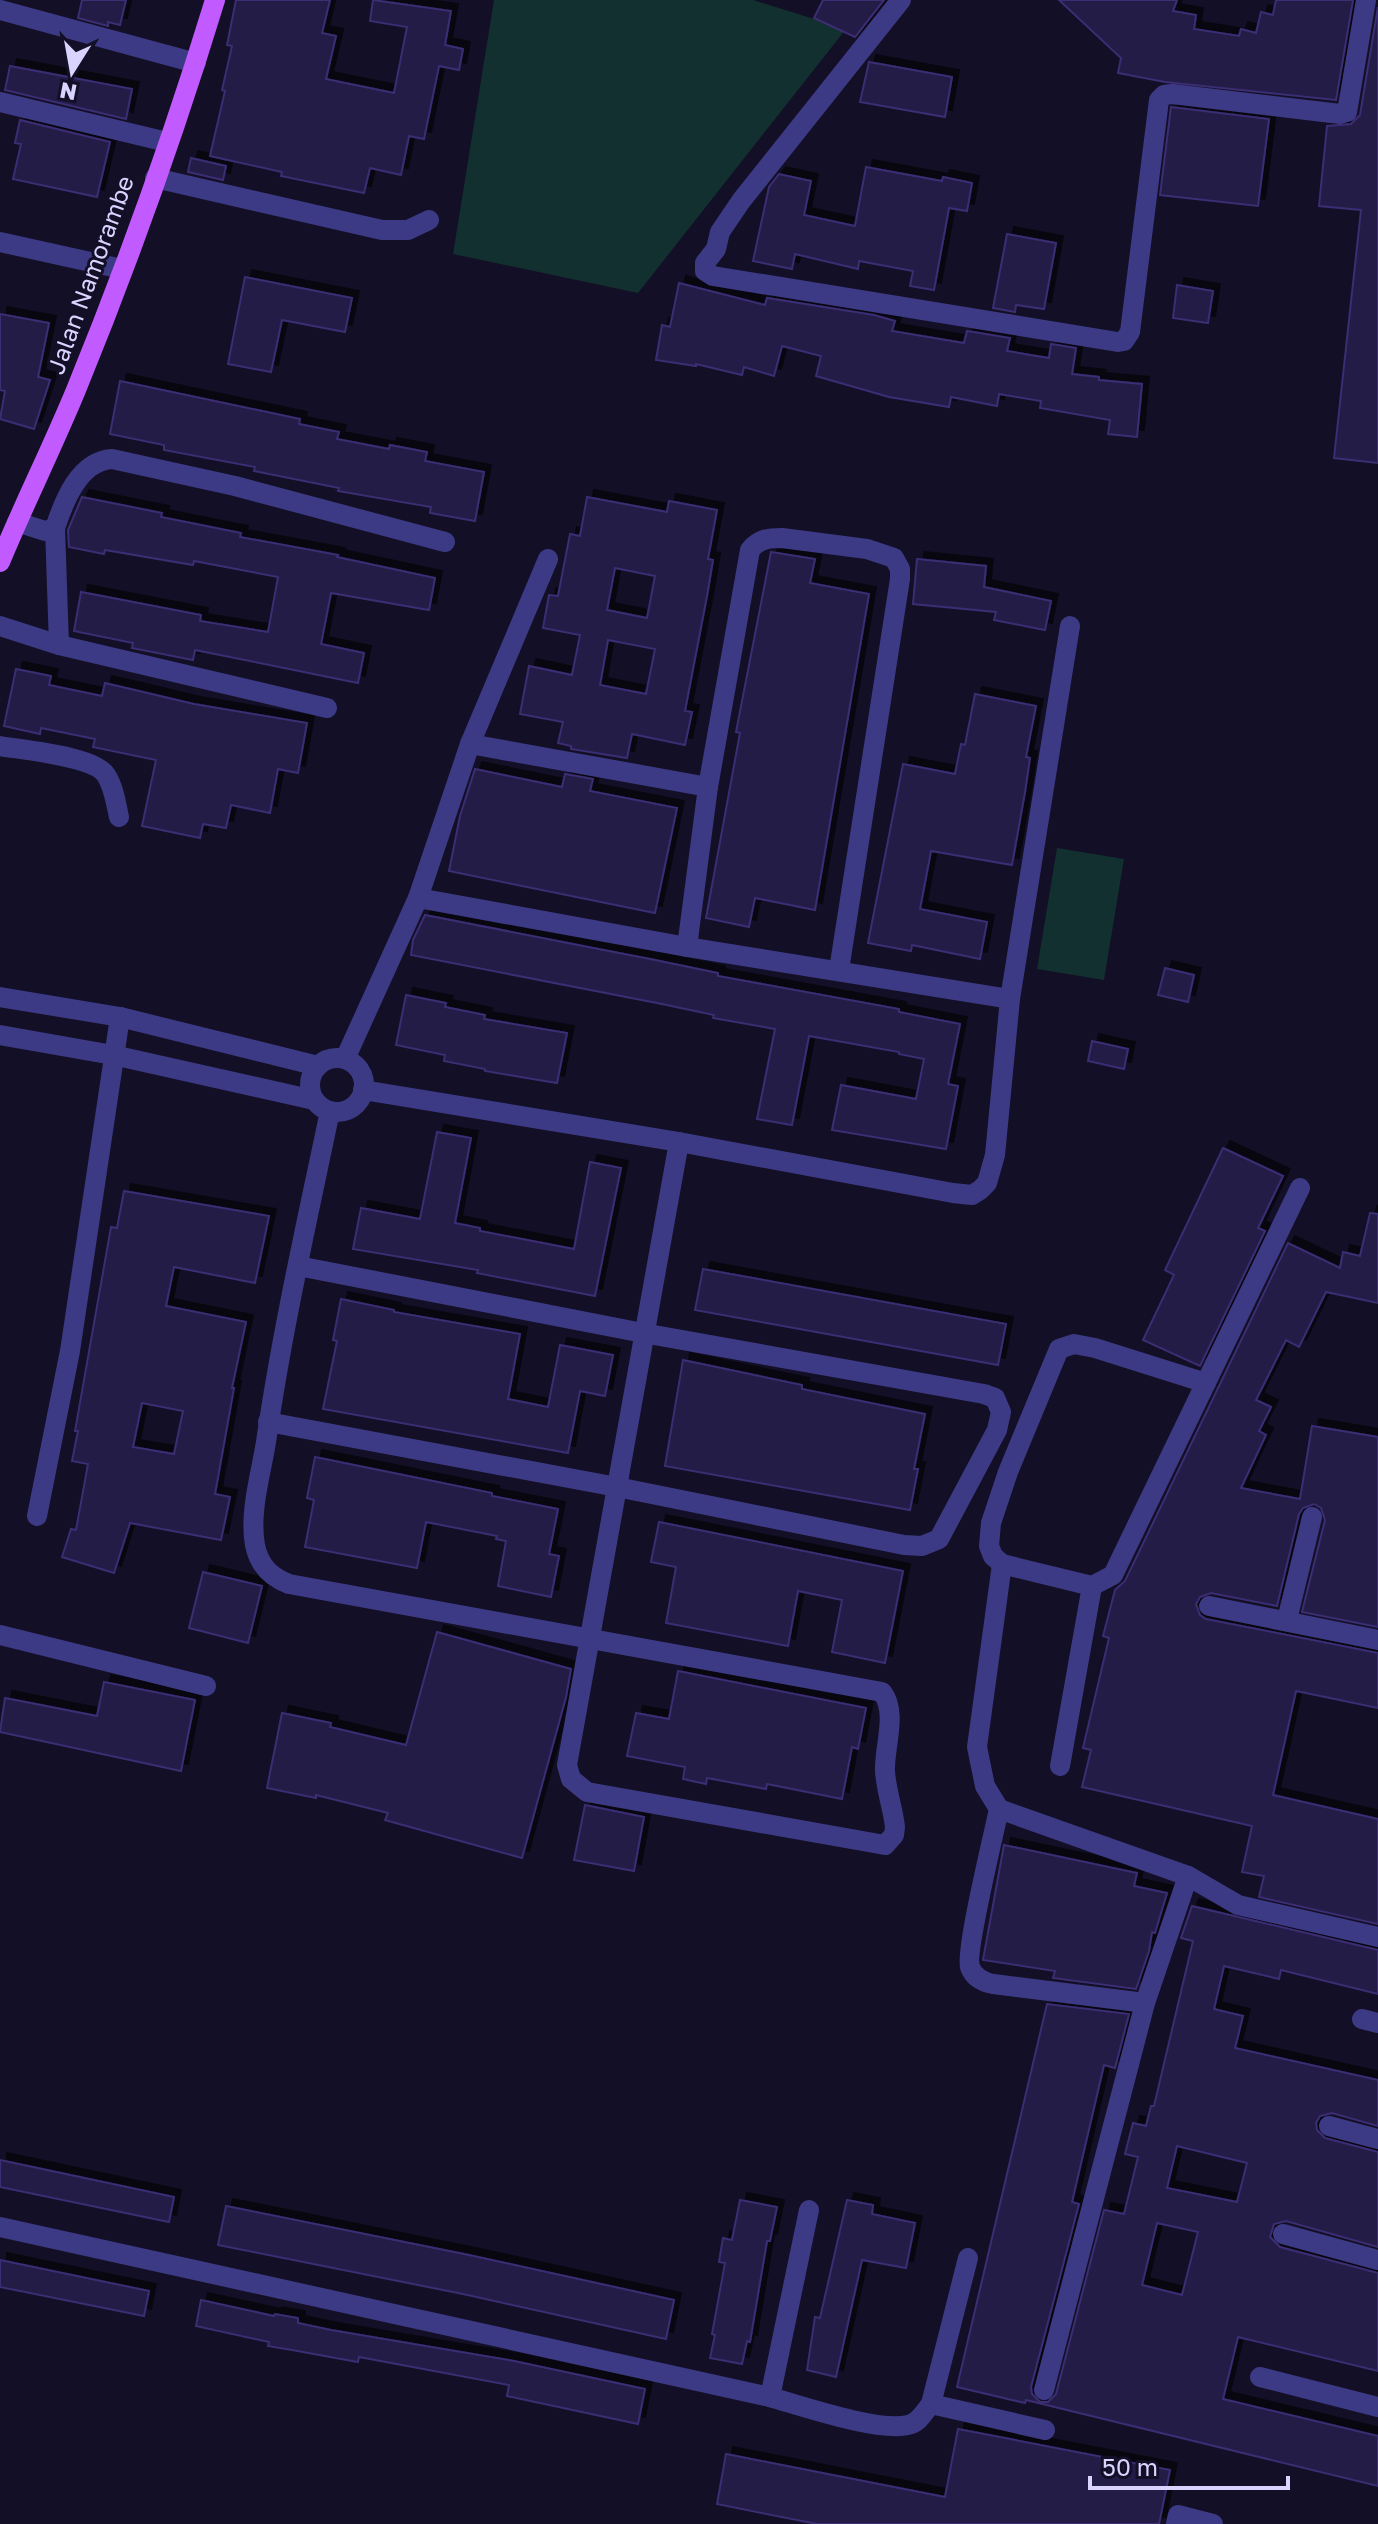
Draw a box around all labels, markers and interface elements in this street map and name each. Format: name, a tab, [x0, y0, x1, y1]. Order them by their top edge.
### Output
north arrow	[32, 32, 112, 112]
text: N	[57, 77, 79, 107]
street label: Jalan Namorambe	[40, 171, 139, 378]
scale bar	[1090, 2440, 1288, 2490]
text: 50 m	[1102, 2452, 1158, 2481]

